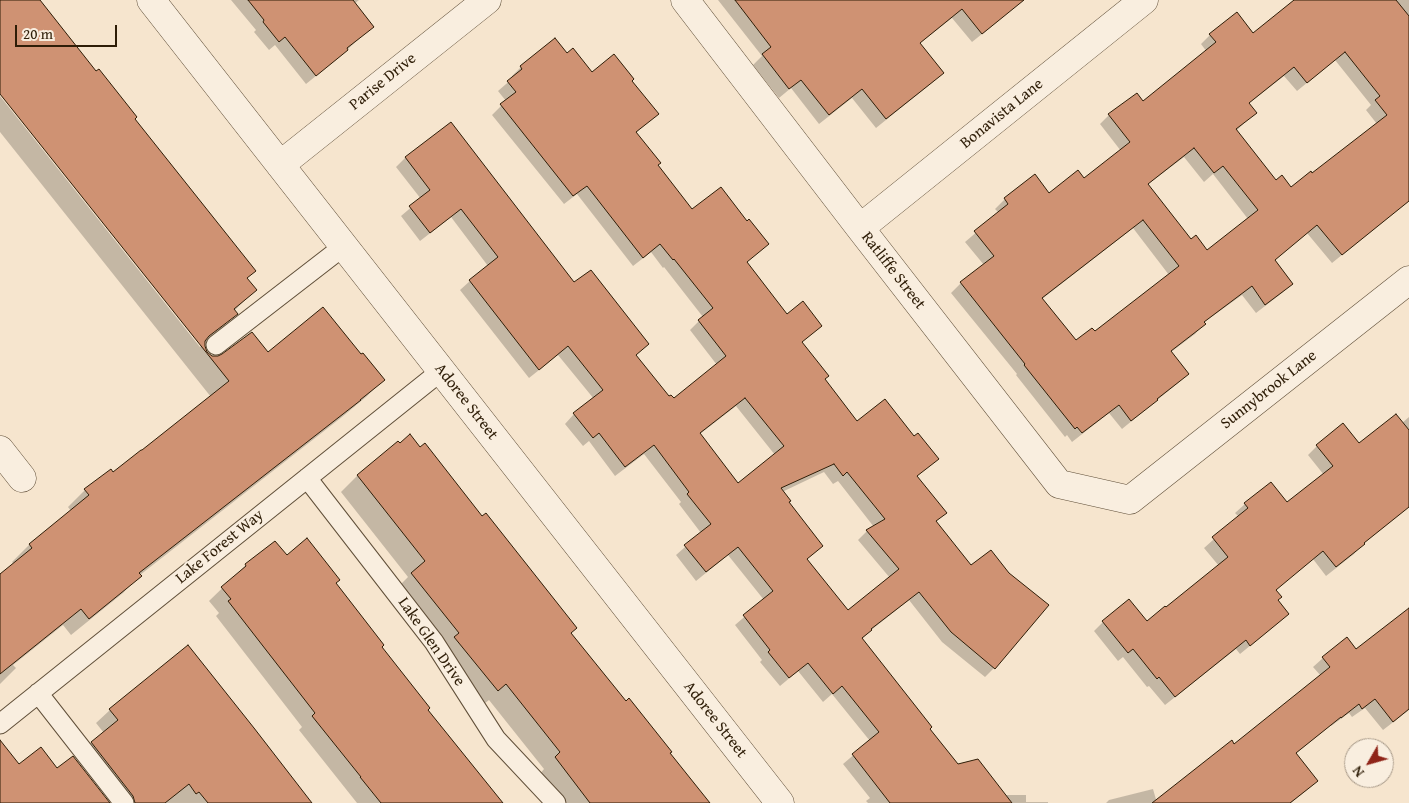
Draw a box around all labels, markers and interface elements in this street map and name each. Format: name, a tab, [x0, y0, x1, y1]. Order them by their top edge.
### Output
scale bar	[18, 15, 120, 47]
text: 20 m	[23, 23, 53, 44]
street label: Parise Drive	[346, 49, 420, 115]
street label: Bonavista Lane	[957, 75, 1047, 153]
street label: Ratliffe Street	[857, 228, 929, 314]
street label: Sunnybrook Lane	[1217, 346, 1321, 434]
street label: Adoree Street	[430, 360, 502, 444]
street label: Lake Forest Way	[172, 506, 268, 588]
street label: Lake Glen Drive	[393, 594, 469, 690]
street label: Adoree Street	[679, 678, 751, 762]
north arrow	[1344, 738, 1394, 788]
text: N	[1347, 762, 1369, 781]

